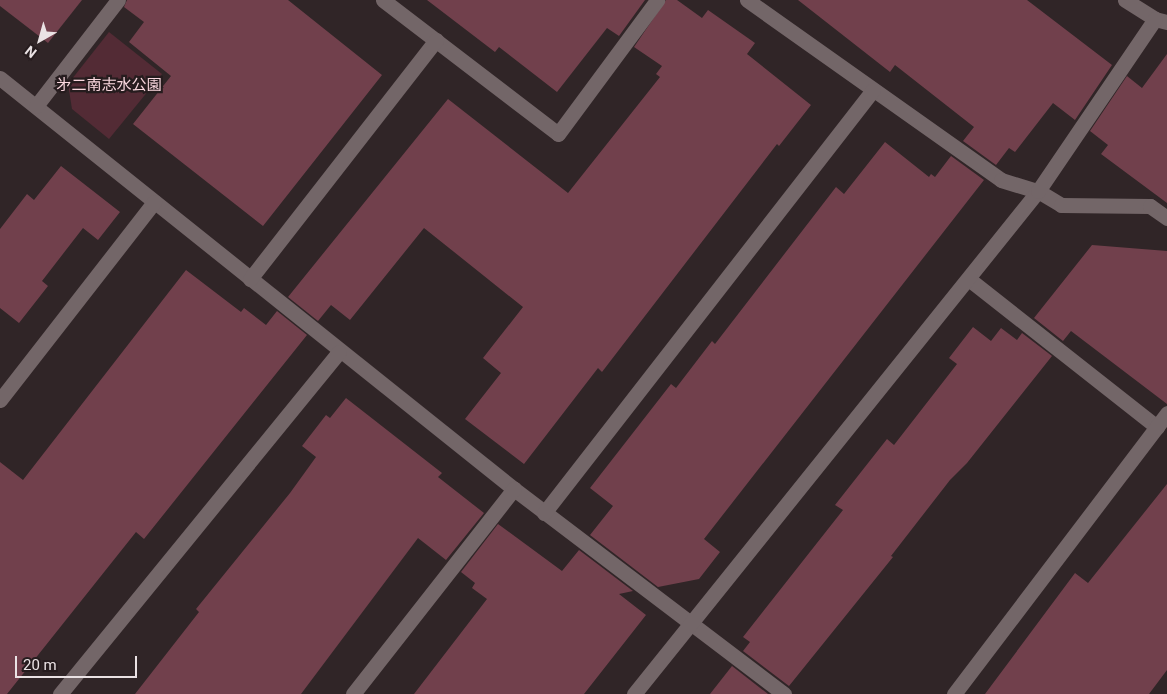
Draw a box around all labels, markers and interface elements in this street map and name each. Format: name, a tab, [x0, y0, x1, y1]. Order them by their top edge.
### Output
north arrow	[15, 15, 65, 65]
text: N	[22, 42, 40, 61]
park label: 㐧二南志水公園	[57, 77, 161, 95]
scale bar	[18, 646, 140, 678]
text: 20 m	[23, 656, 57, 674]

